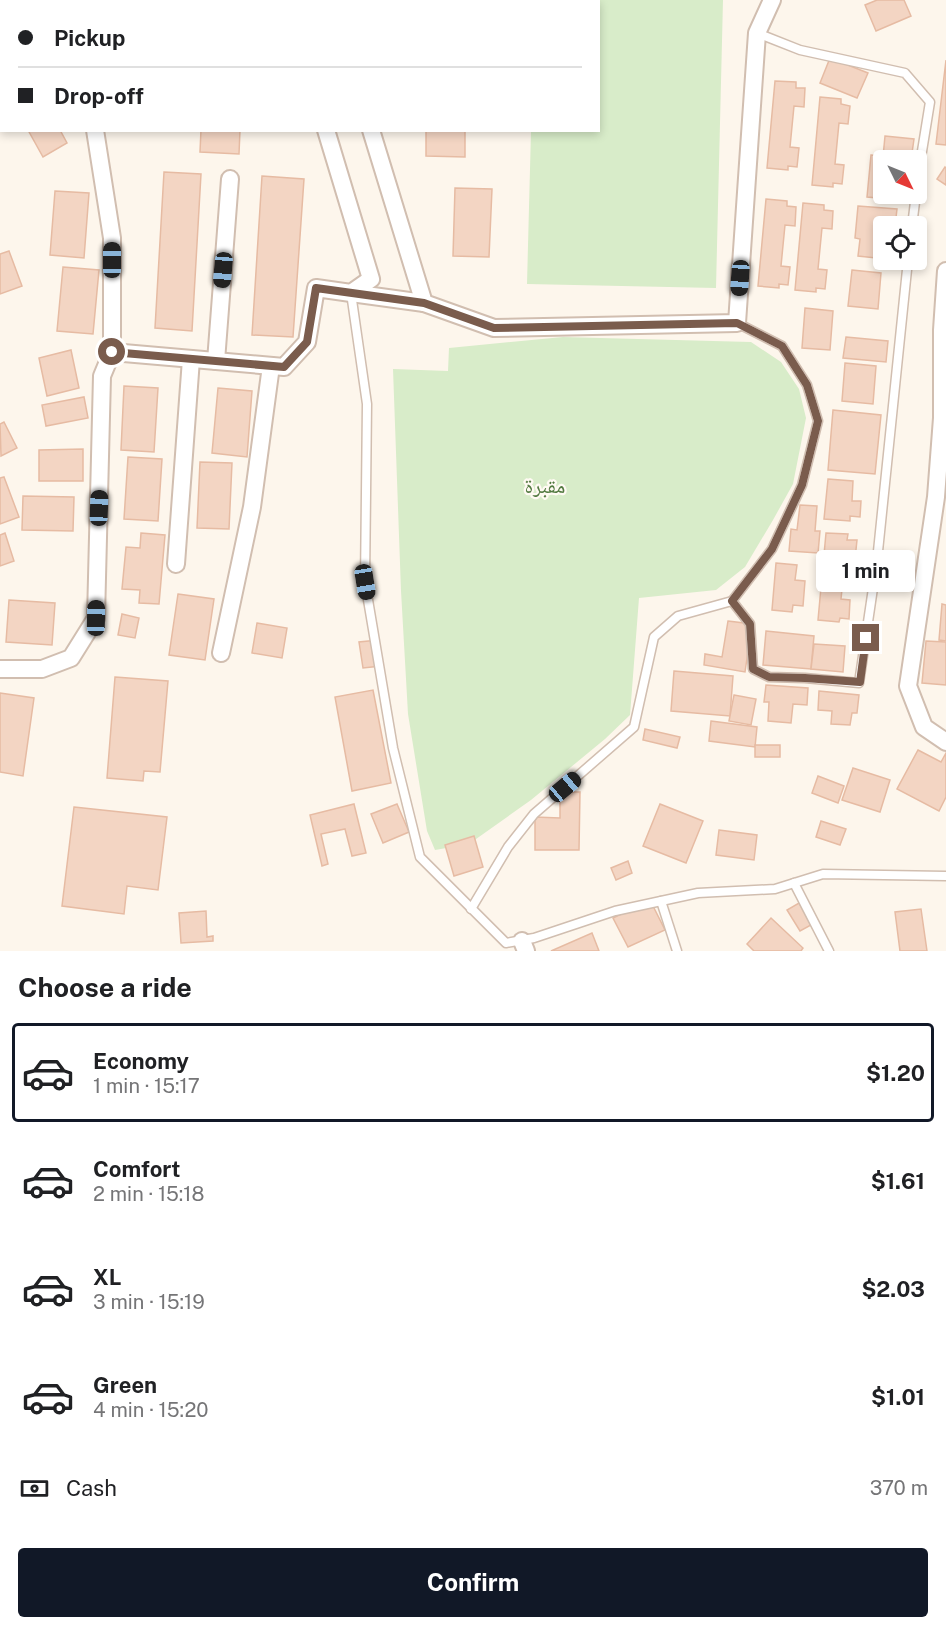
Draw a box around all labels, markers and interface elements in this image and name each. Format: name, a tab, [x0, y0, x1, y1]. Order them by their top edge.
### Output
text: Pickup	[54, 25, 125, 51]
text: Drop-off	[54, 83, 144, 109]
north arrow	[873, 150, 927, 204]
map controls	[873, 150, 927, 270]
button: locate	[873, 216, 927, 270]
car	[103, 242, 121, 278]
car	[212, 251, 234, 289]
car	[730, 259, 750, 297]
route start	[98, 338, 125, 365]
park label: مقبرة	[525, 473, 565, 498]
car	[89, 490, 109, 526]
callout: 1 min	[816, 551, 916, 593]
text: 1 min	[841, 559, 890, 583]
car	[353, 563, 377, 601]
car	[87, 600, 105, 636]
route end	[852, 624, 879, 651]
car	[545, 769, 585, 805]
text: Choose a ride	[18, 971, 192, 1003]
icon: car	[21, 1046, 75, 1100]
text: Economy	[93, 1048, 189, 1074]
text: $1.20	[866, 1060, 925, 1086]
text: 1 min · 15:17	[93, 1074, 200, 1098]
icon: car	[21, 1154, 75, 1208]
text: Comfort	[93, 1156, 180, 1182]
text: $1.61	[871, 1168, 925, 1194]
text: 2 min · 15:18	[93, 1182, 204, 1206]
icon: car	[21, 1262, 75, 1316]
text: XL	[93, 1264, 121, 1290]
text: $2.03	[861, 1276, 925, 1302]
text: 3 min · 15:19	[93, 1290, 205, 1314]
icon: car	[21, 1370, 75, 1424]
text: Green	[93, 1372, 157, 1398]
text: $1.01	[871, 1384, 925, 1410]
text: 4 min · 15:20	[93, 1398, 209, 1422]
icon: cash	[18, 1472, 51, 1505]
text: Cash	[66, 1475, 117, 1501]
text: 370 m	[870, 1476, 928, 1500]
button: Confirm	[18, 1548, 928, 1617]

